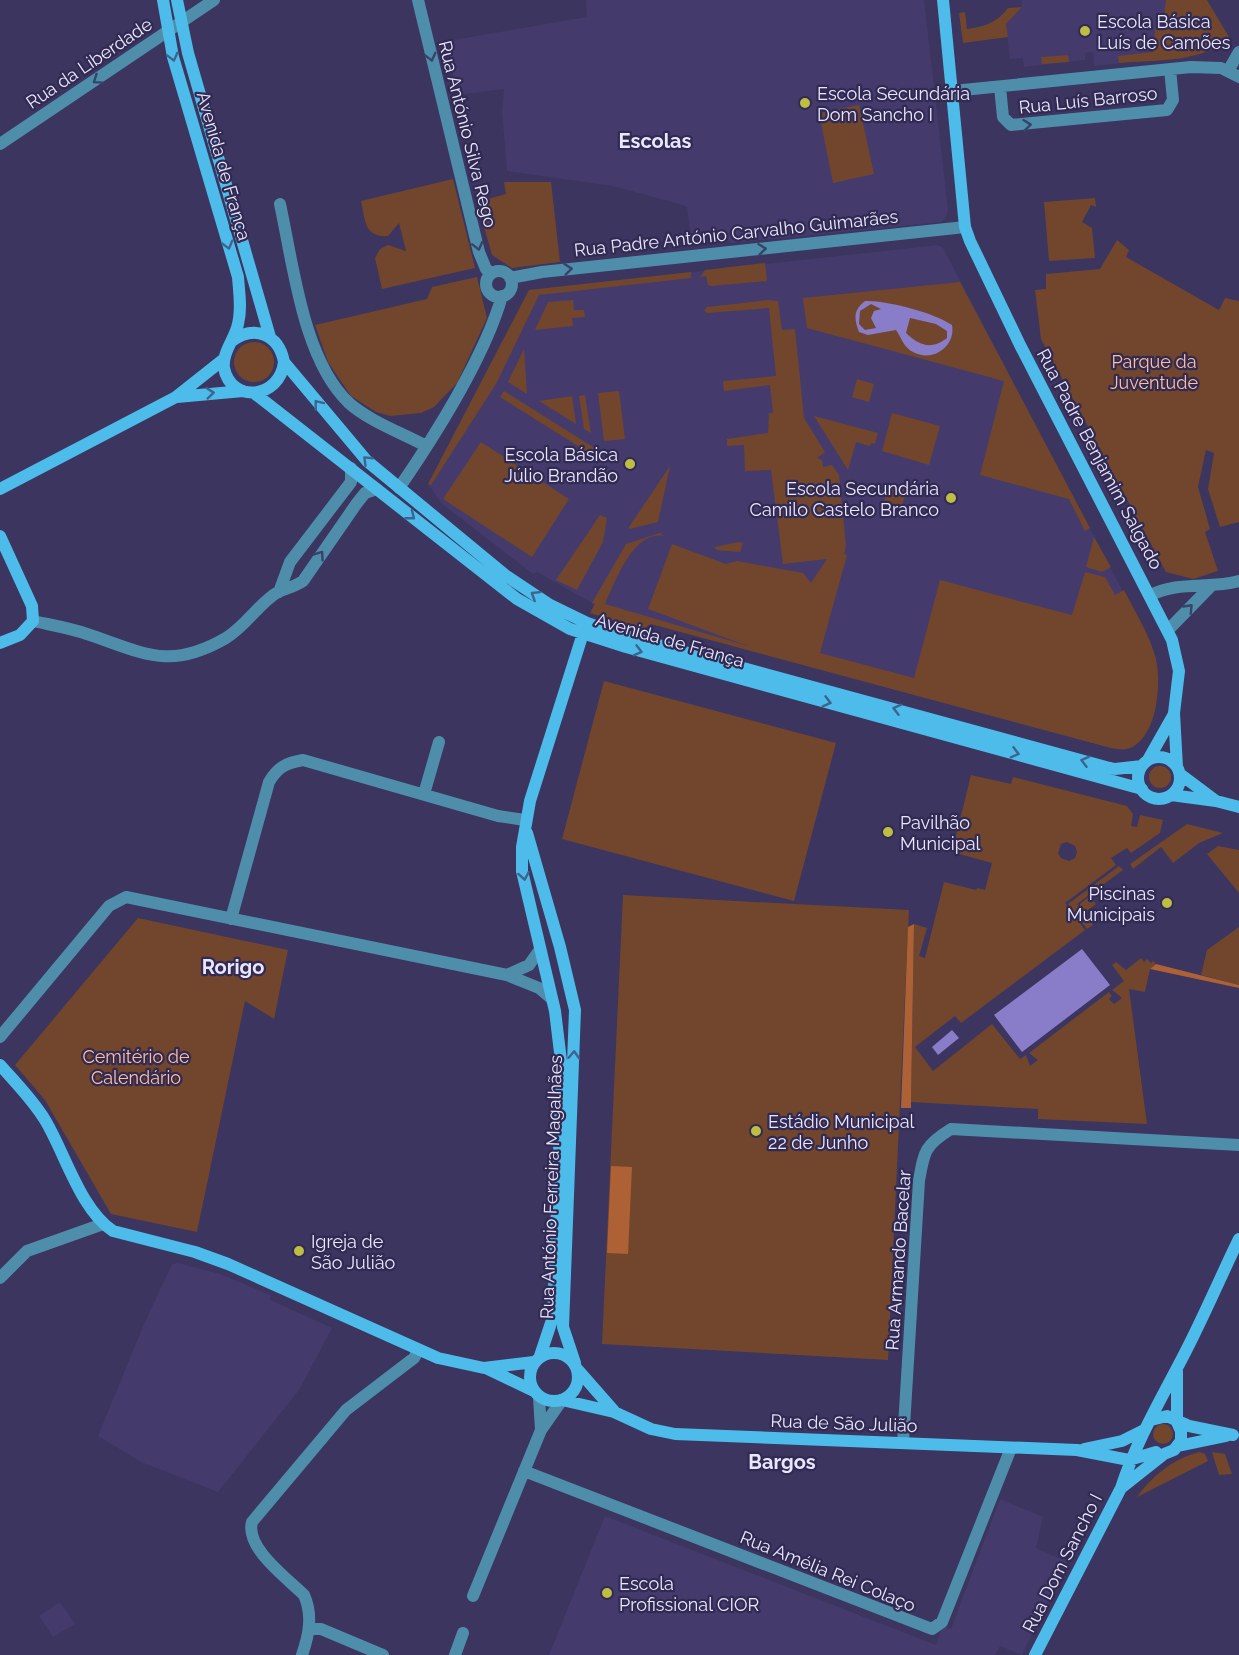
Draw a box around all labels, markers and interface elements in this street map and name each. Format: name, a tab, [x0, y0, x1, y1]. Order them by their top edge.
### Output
place label: Escola Básica Luís de Camões	[1097, 11, 1231, 53]
street label: Rua da Liberdade	[22, 13, 156, 113]
marker: Escola Básica Luís de Camões	[1078, 24, 1092, 38]
street label: Rua António Silva Rego	[435, 38, 501, 230]
one-way arrow	[166, 52, 179, 62]
one-way arrow	[423, 52, 436, 62]
one-way arrow	[93, 73, 104, 84]
street label: Rua Luís Barroso	[1018, 82, 1159, 118]
place label: Escola Secundária Dom Sancho I	[817, 83, 970, 125]
street label: Avenida de França	[193, 89, 255, 243]
marker: Escola Secundária Dom Sancho I	[798, 96, 812, 110]
one-way arrow	[1022, 119, 1031, 131]
district label: Escolas	[619, 129, 692, 153]
street label: Rua Padre António Carvalho Guimarães	[573, 205, 899, 260]
one-way arrow	[221, 239, 233, 249]
one-way arrow	[470, 241, 483, 251]
one-way arrow	[757, 243, 766, 256]
one-way arrow	[563, 263, 572, 276]
street label: Rua Padre Benjamim Salgado	[1033, 345, 1167, 573]
park label: Parque da Juventude	[1110, 351, 1198, 393]
one-way arrow	[206, 387, 215, 400]
one-way arrow	[314, 400, 325, 411]
place label: Escola Básica Júlio Brandão	[504, 444, 618, 486]
one-way arrow	[364, 457, 375, 468]
marker: Escola Básica Júlio Brandão	[623, 457, 637, 471]
place label: Escola Secundária Camilo Castelo Branco	[750, 478, 939, 520]
marker: Escola Secundária Camilo Castelo Branco	[944, 491, 958, 505]
one-way arrow	[404, 508, 415, 519]
one-way arrow	[313, 551, 324, 562]
one-way arrow	[531, 591, 541, 603]
one-way arrow	[1182, 604, 1193, 615]
street label: Avenida de França	[593, 609, 747, 671]
one-way arrow	[633, 643, 643, 656]
one-way arrow	[821, 694, 831, 707]
one-way arrow	[892, 704, 902, 717]
one-way arrow	[1009, 746, 1020, 758]
one-way arrow	[1080, 756, 1091, 768]
place label: Pavilhão Municipal	[900, 812, 981, 854]
marker: Pavilhão Municipal	[881, 825, 895, 839]
one-way arrow	[517, 871, 530, 881]
place label: Piscinas Municipais	[1067, 883, 1155, 925]
marker: Piscinas Municipais	[1160, 896, 1174, 910]
district label: Rorigo	[202, 955, 264, 979]
park label: Cemitério de Calendário	[82, 1046, 190, 1088]
one-way arrow	[567, 1051, 580, 1060]
street label: Rua António Ferreira Magalhães	[536, 1054, 566, 1319]
place label: Estádio Municipal 22 de Junho	[768, 1111, 915, 1153]
marker: Estádio Municipal 22 de Junho	[749, 1124, 763, 1138]
street label: Rua Armando Bacelar	[881, 1168, 915, 1351]
place label: Igreja de São Julião	[311, 1231, 395, 1273]
marker: Igreja de São Julião	[292, 1244, 306, 1258]
street label: Rua de São Julião	[770, 1410, 918, 1436]
district label: Bargos	[748, 1450, 816, 1474]
street label: Rua Dom Sancho I	[1018, 1490, 1106, 1636]
street label: Rua Amélia Rei Colaço	[737, 1526, 919, 1616]
place label: Escola Profissional CIOR	[619, 1573, 759, 1615]
marker: Escola Profissional CIOR	[600, 1586, 614, 1600]

